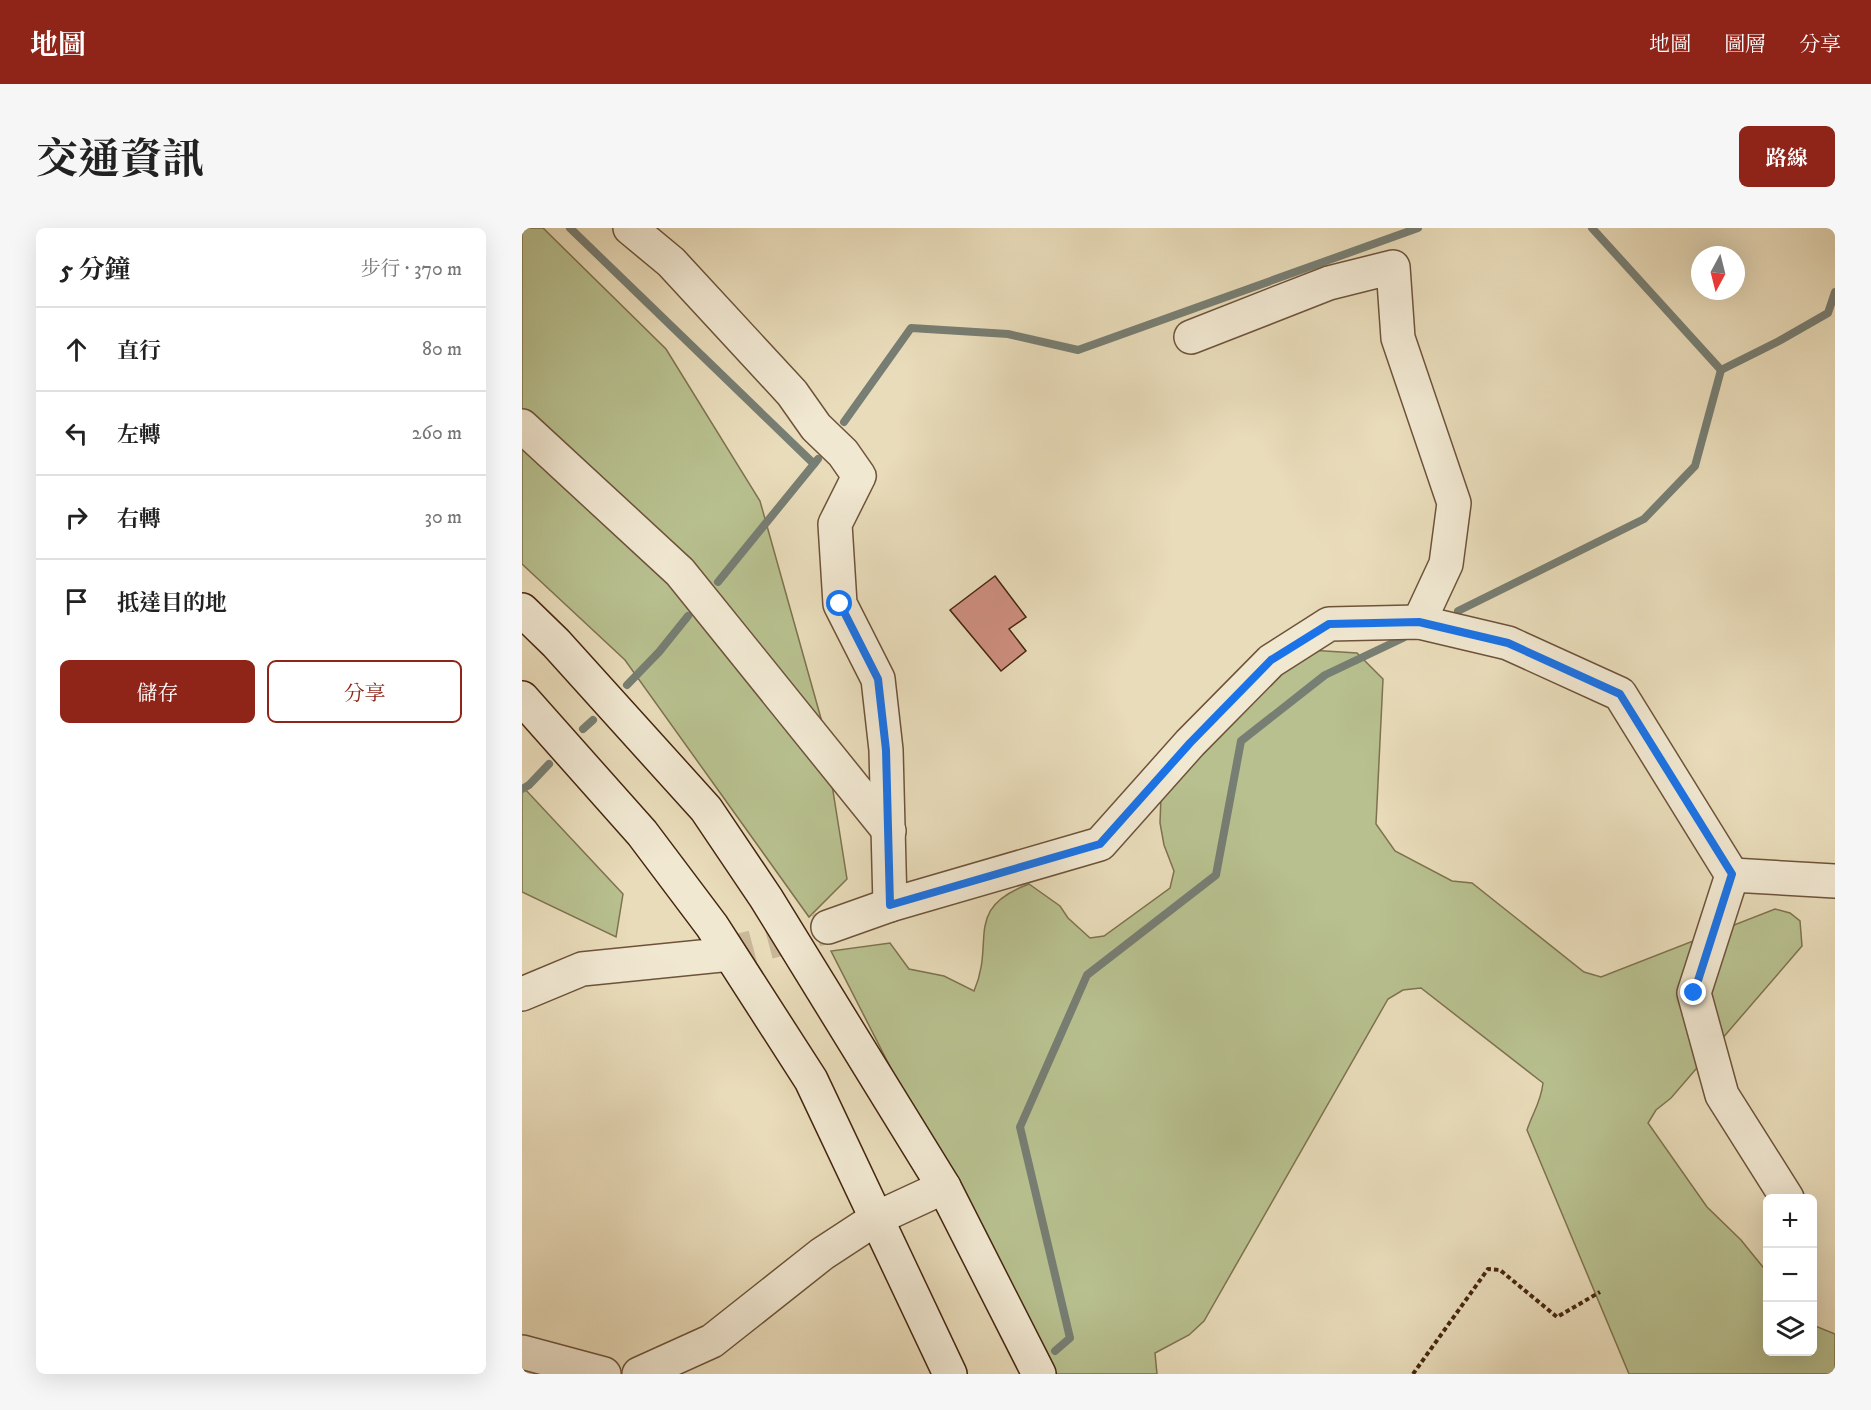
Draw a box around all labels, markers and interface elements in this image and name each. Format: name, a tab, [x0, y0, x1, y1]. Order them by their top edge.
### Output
text: 地圖	[30, 28, 86, 63]
text: 地圖	[1649, 32, 1691, 58]
text: 圖層	[1724, 32, 1766, 58]
text: 分享	[1799, 32, 1841, 58]
button: 路線	[1739, 126, 1835, 187]
text: 交通資訊	[36, 135, 204, 187]
north arrow	[1691, 246, 1745, 300]
text: 5 分鐘	[60, 254, 131, 287]
text: 步行 · 370 m	[361, 257, 462, 282]
icon: ahead	[60, 333, 93, 366]
text: 80 m	[422, 337, 462, 362]
text: 直行	[117, 338, 161, 365]
icon: left	[60, 417, 93, 450]
text: 260 m	[412, 421, 462, 446]
text: 左轉	[117, 422, 161, 449]
icon: right	[60, 501, 93, 534]
text: 30 m	[424, 505, 462, 530]
text: 右轉	[117, 506, 161, 533]
icon: arrive	[60, 585, 93, 618]
text: 抵達目的地	[117, 590, 227, 617]
route start	[826, 590, 852, 616]
button: 儲存	[60, 660, 255, 723]
button: 分享	[267, 660, 462, 723]
route end	[1680, 979, 1706, 1005]
map controls	[1763, 1194, 1817, 1356]
button: +	[1763, 1194, 1817, 1248]
button: −	[1763, 1248, 1817, 1302]
button: layers	[1763, 1302, 1817, 1356]

